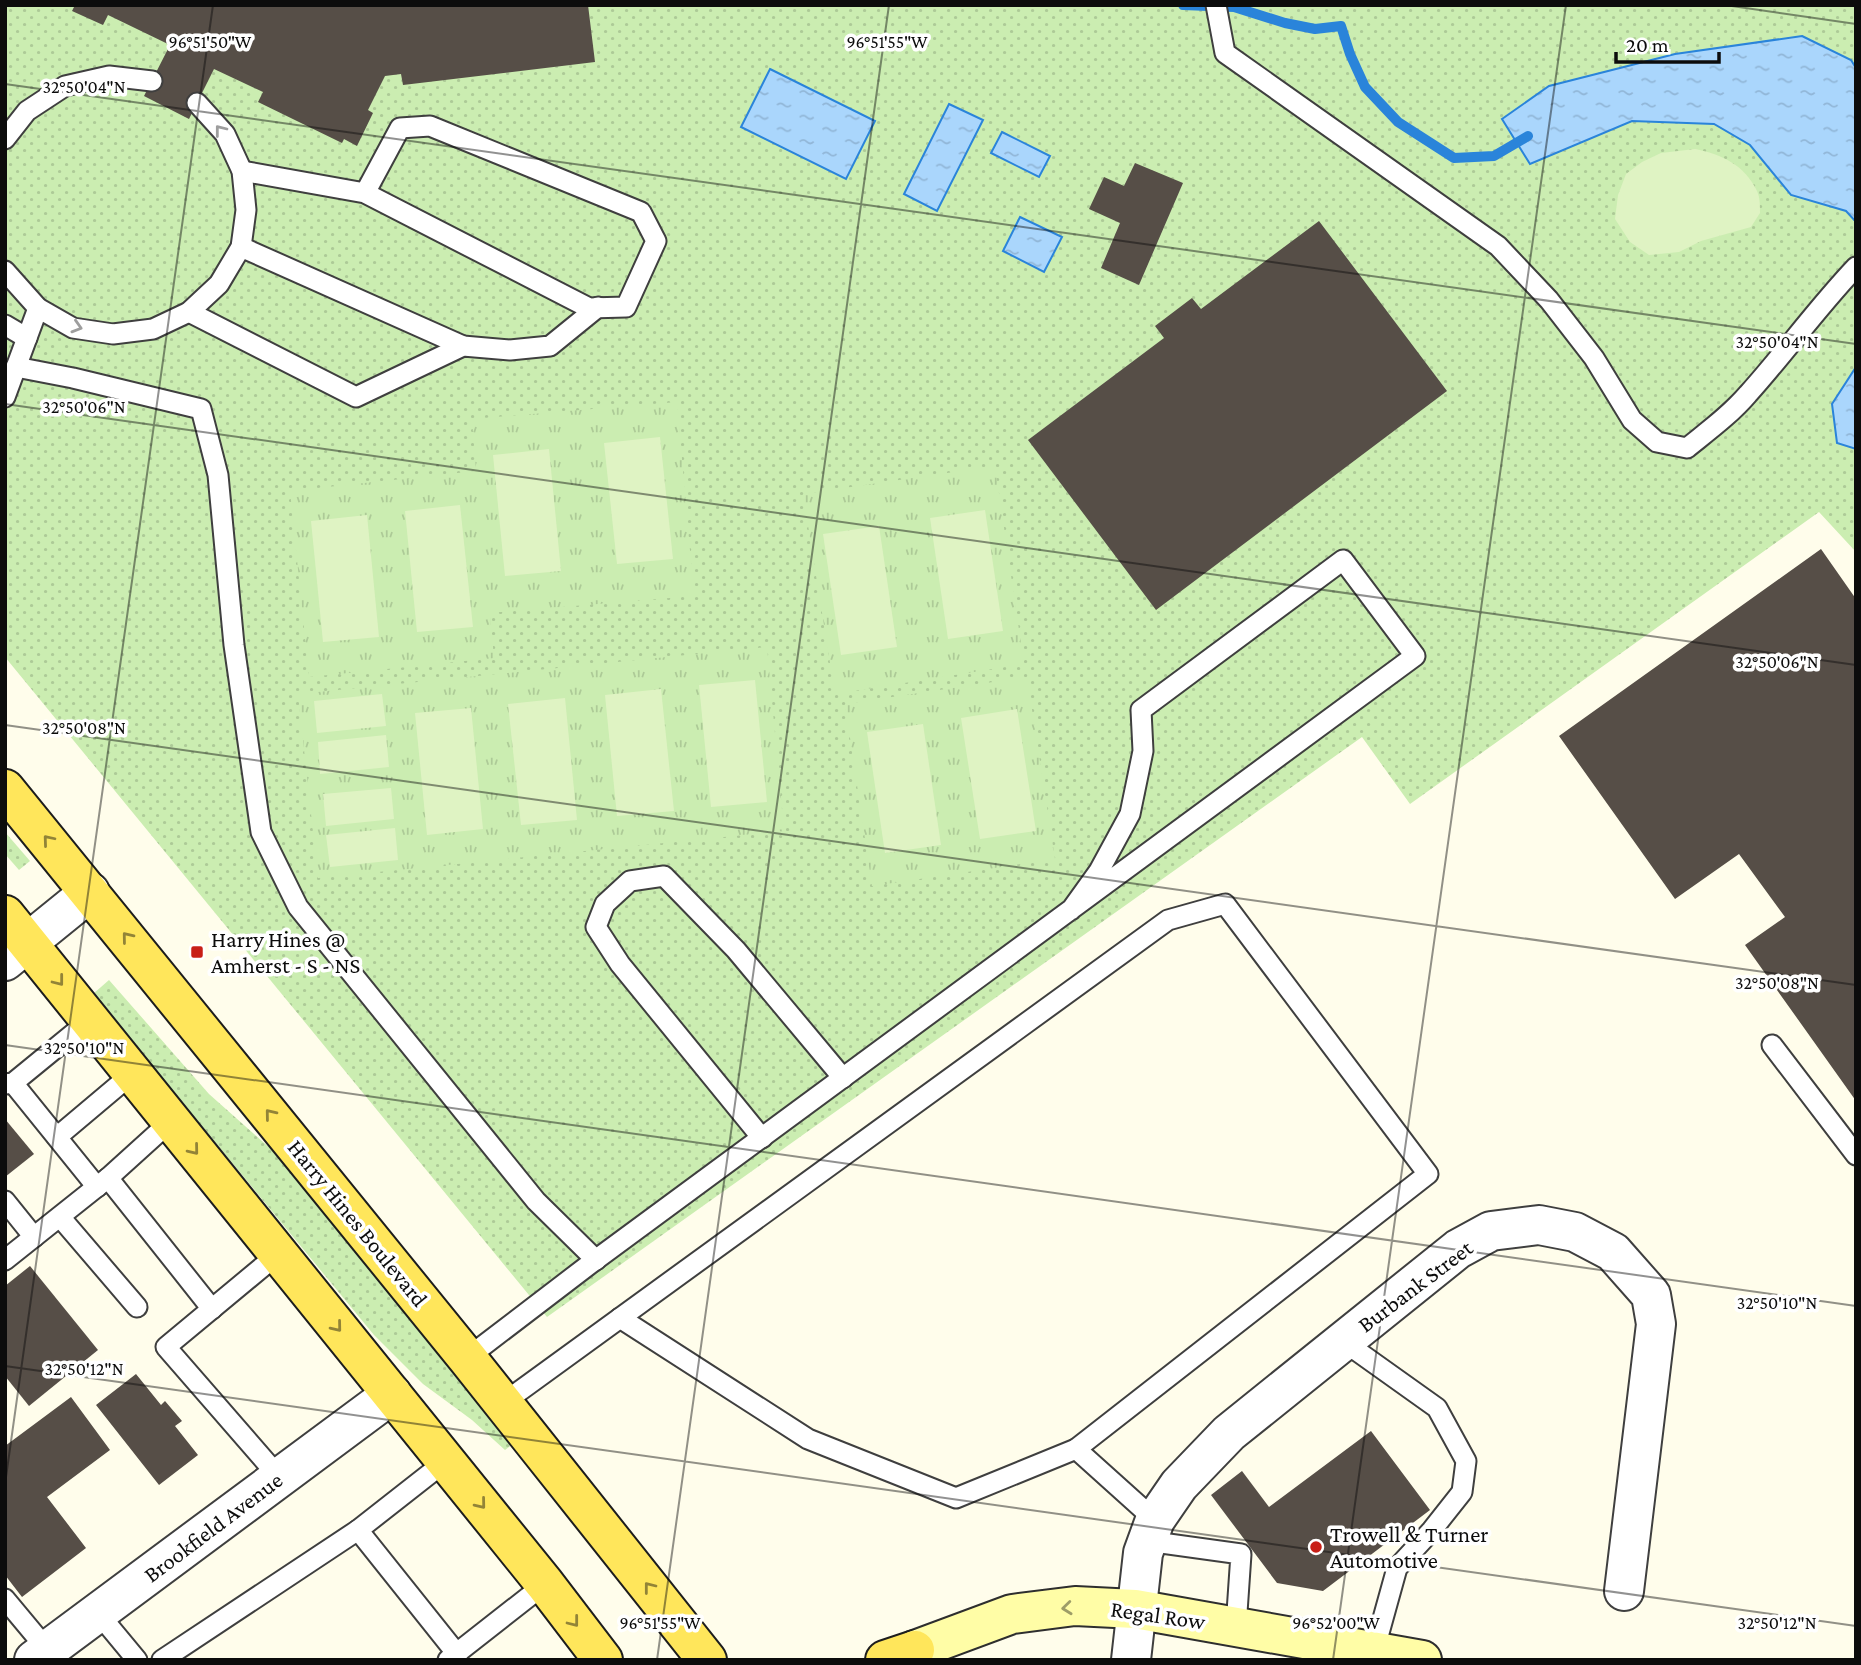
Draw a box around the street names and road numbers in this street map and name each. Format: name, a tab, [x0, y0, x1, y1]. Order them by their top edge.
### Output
street label: Harry Hines Boulevard	[283, 1134, 433, 1312]
street label: Burbank Street	[1353, 1234, 1478, 1338]
street label: Brookfield Avenue	[139, 1466, 287, 1588]
street label: Regal Row	[1109, 1595, 1207, 1635]

